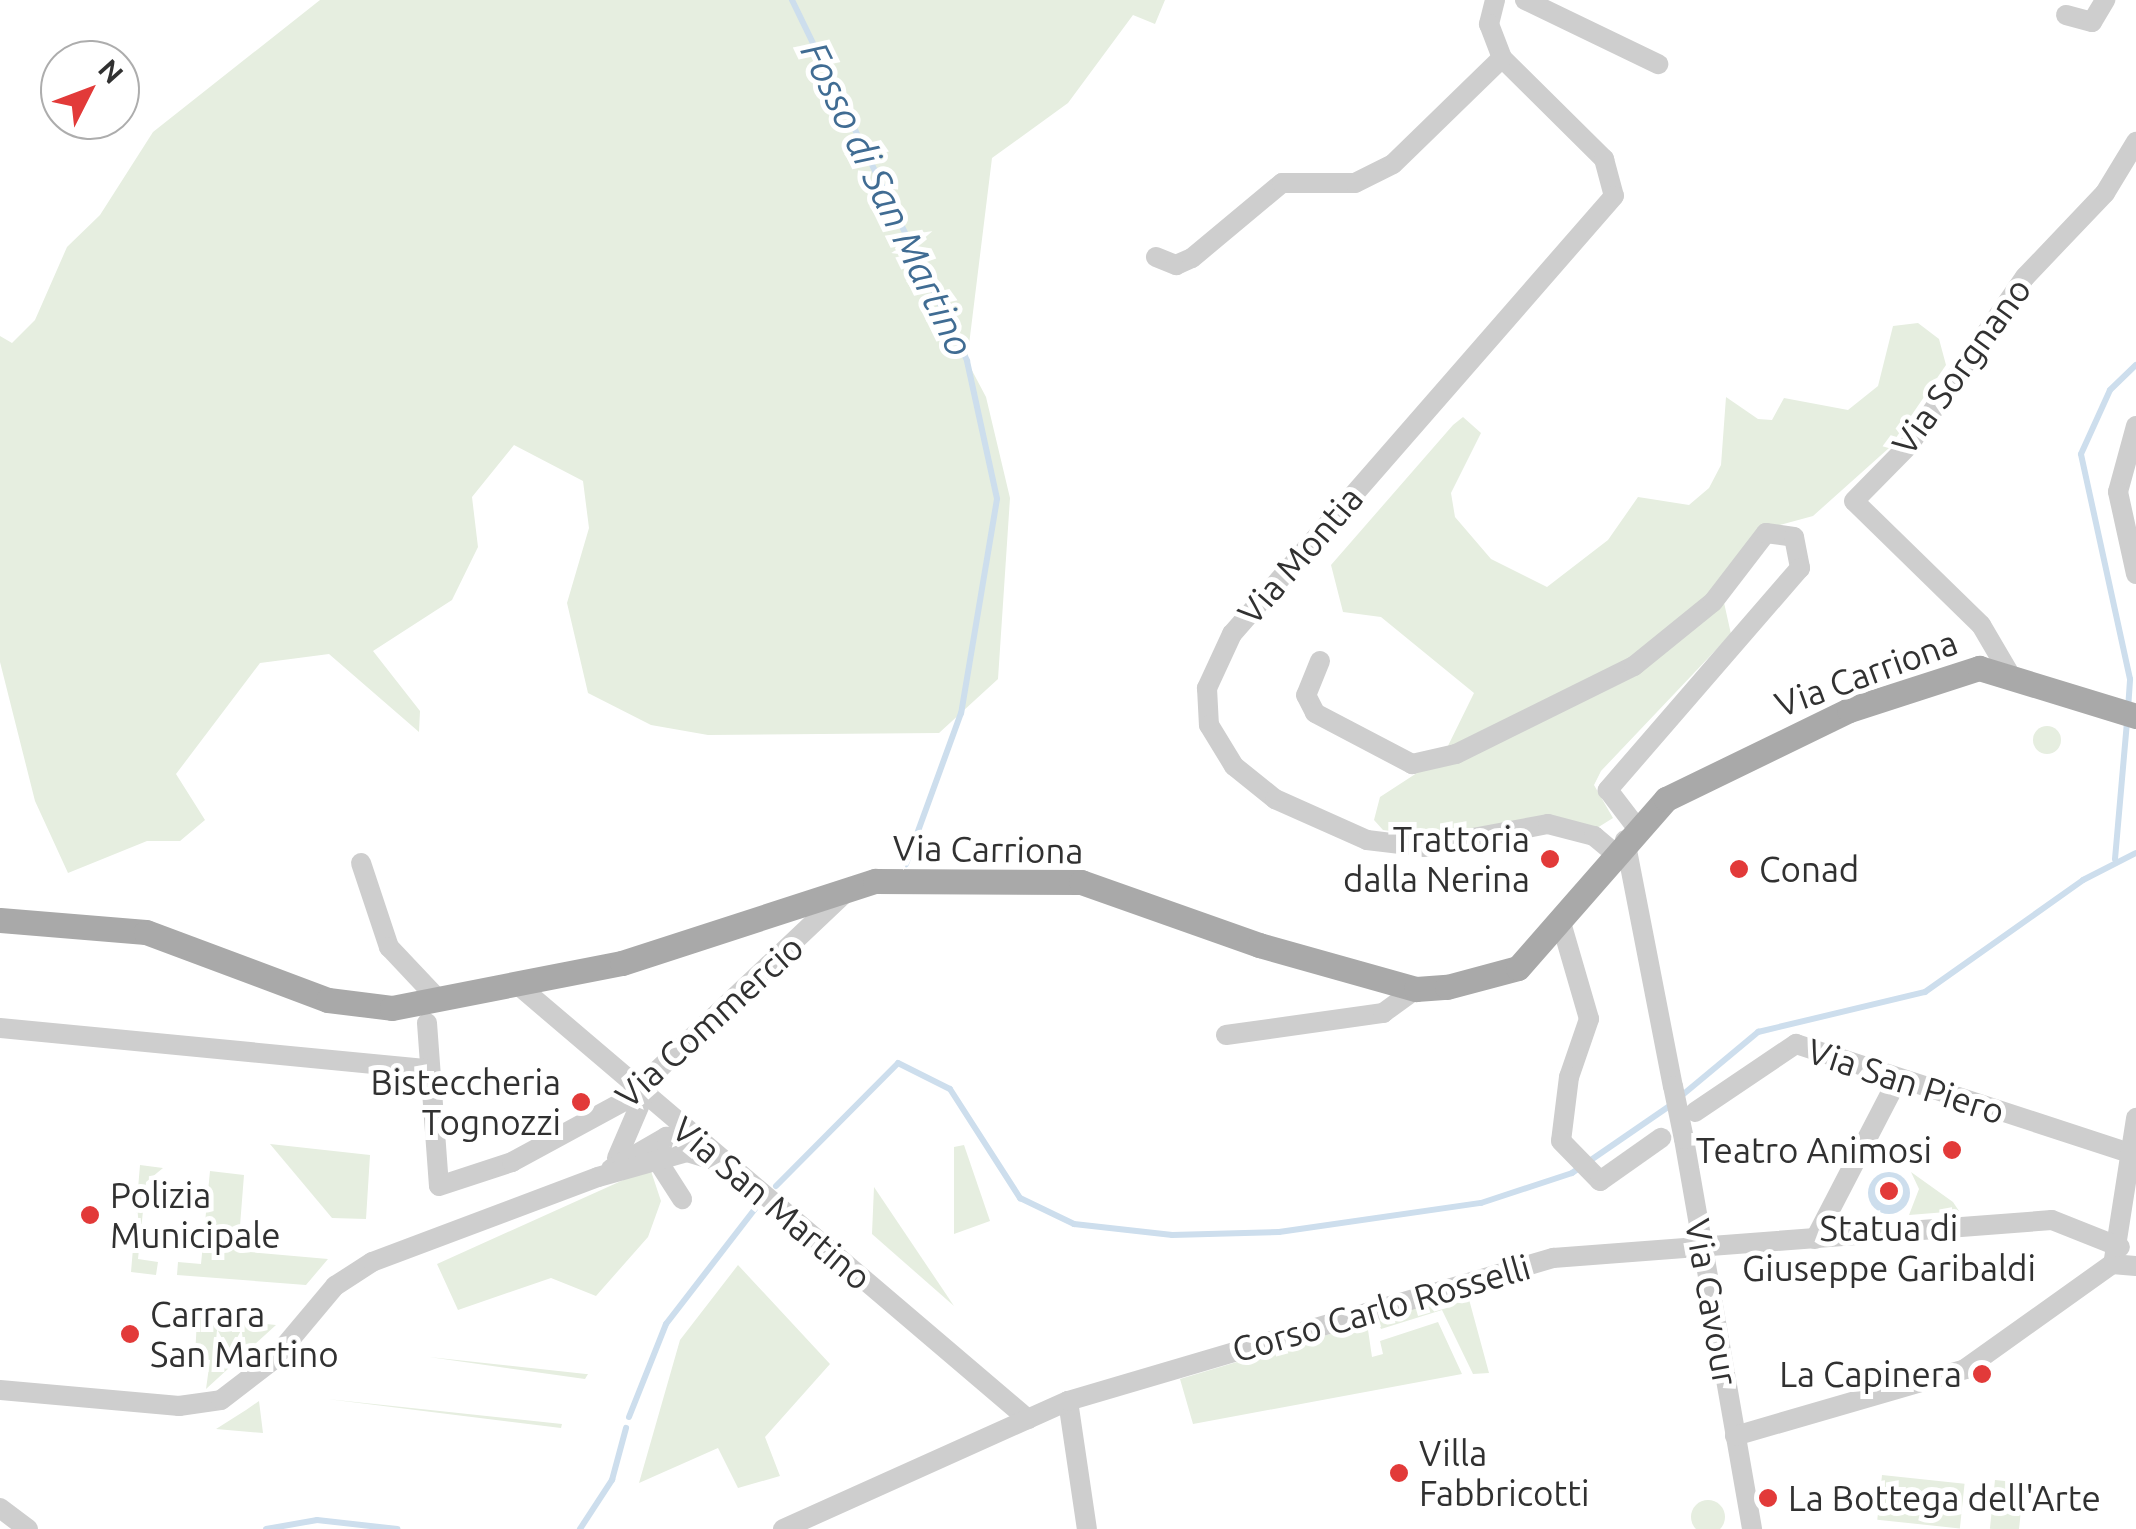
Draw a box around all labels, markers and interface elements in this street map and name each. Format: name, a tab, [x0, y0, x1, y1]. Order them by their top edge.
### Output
water label: Fosso di San Martino	[791, 35, 983, 363]
north arrow	[40, 40, 140, 140]
text: N	[93, 53, 130, 89]
street label: Via Sorgnano	[1883, 269, 2039, 463]
street label: Via Montia	[1229, 477, 1371, 633]
street label: Via Carriona	[1769, 621, 1963, 725]
place label: Trattoria dalla Nerina	[1343, 818, 1530, 900]
street label: Via Carriona	[892, 826, 1084, 872]
marker: Trattoria dalla Nerina	[1539, 848, 1561, 870]
place label: Conad	[1759, 848, 1859, 890]
marker: Conad	[1728, 858, 1750, 880]
street label: Via Commercio	[607, 926, 811, 1116]
street label: Via San Piero	[1802, 1029, 2010, 1133]
place label: Bisteccheria Tognozzi	[371, 1061, 561, 1143]
marker: Bisteccheria Tognozzi	[570, 1091, 592, 1113]
street label: Via San Martino	[664, 1108, 880, 1298]
place label: Teatro Animosi	[1696, 1129, 1932, 1171]
marker: Teatro Animosi	[1941, 1139, 1963, 1161]
place label: Polizia Municipale	[110, 1174, 281, 1256]
marker: Statua di Giuseppe Garibaldi	[1878, 1180, 1900, 1202]
marker: Polizia Municipale	[79, 1204, 101, 1226]
place label: Statua di Giuseppe Garibaldi	[1742, 1207, 2036, 1289]
street label: Via Cavour	[1677, 1216, 1747, 1388]
street label: Corso Carlo Rosselli	[1227, 1245, 1535, 1371]
place label: Carrara San Martino	[150, 1293, 339, 1375]
marker: Carrara San Martino	[119, 1323, 141, 1345]
place label: La Capinera	[1779, 1353, 1962, 1395]
marker: La Capinera	[1971, 1363, 1993, 1385]
place label: Villa Fabbricotti	[1419, 1432, 1589, 1514]
marker: Villa Fabbricotti	[1388, 1462, 1410, 1484]
place label: La Bottega dell'Arte	[1788, 1477, 2101, 1519]
marker: La Bottega dell'Arte	[1757, 1487, 1779, 1509]

